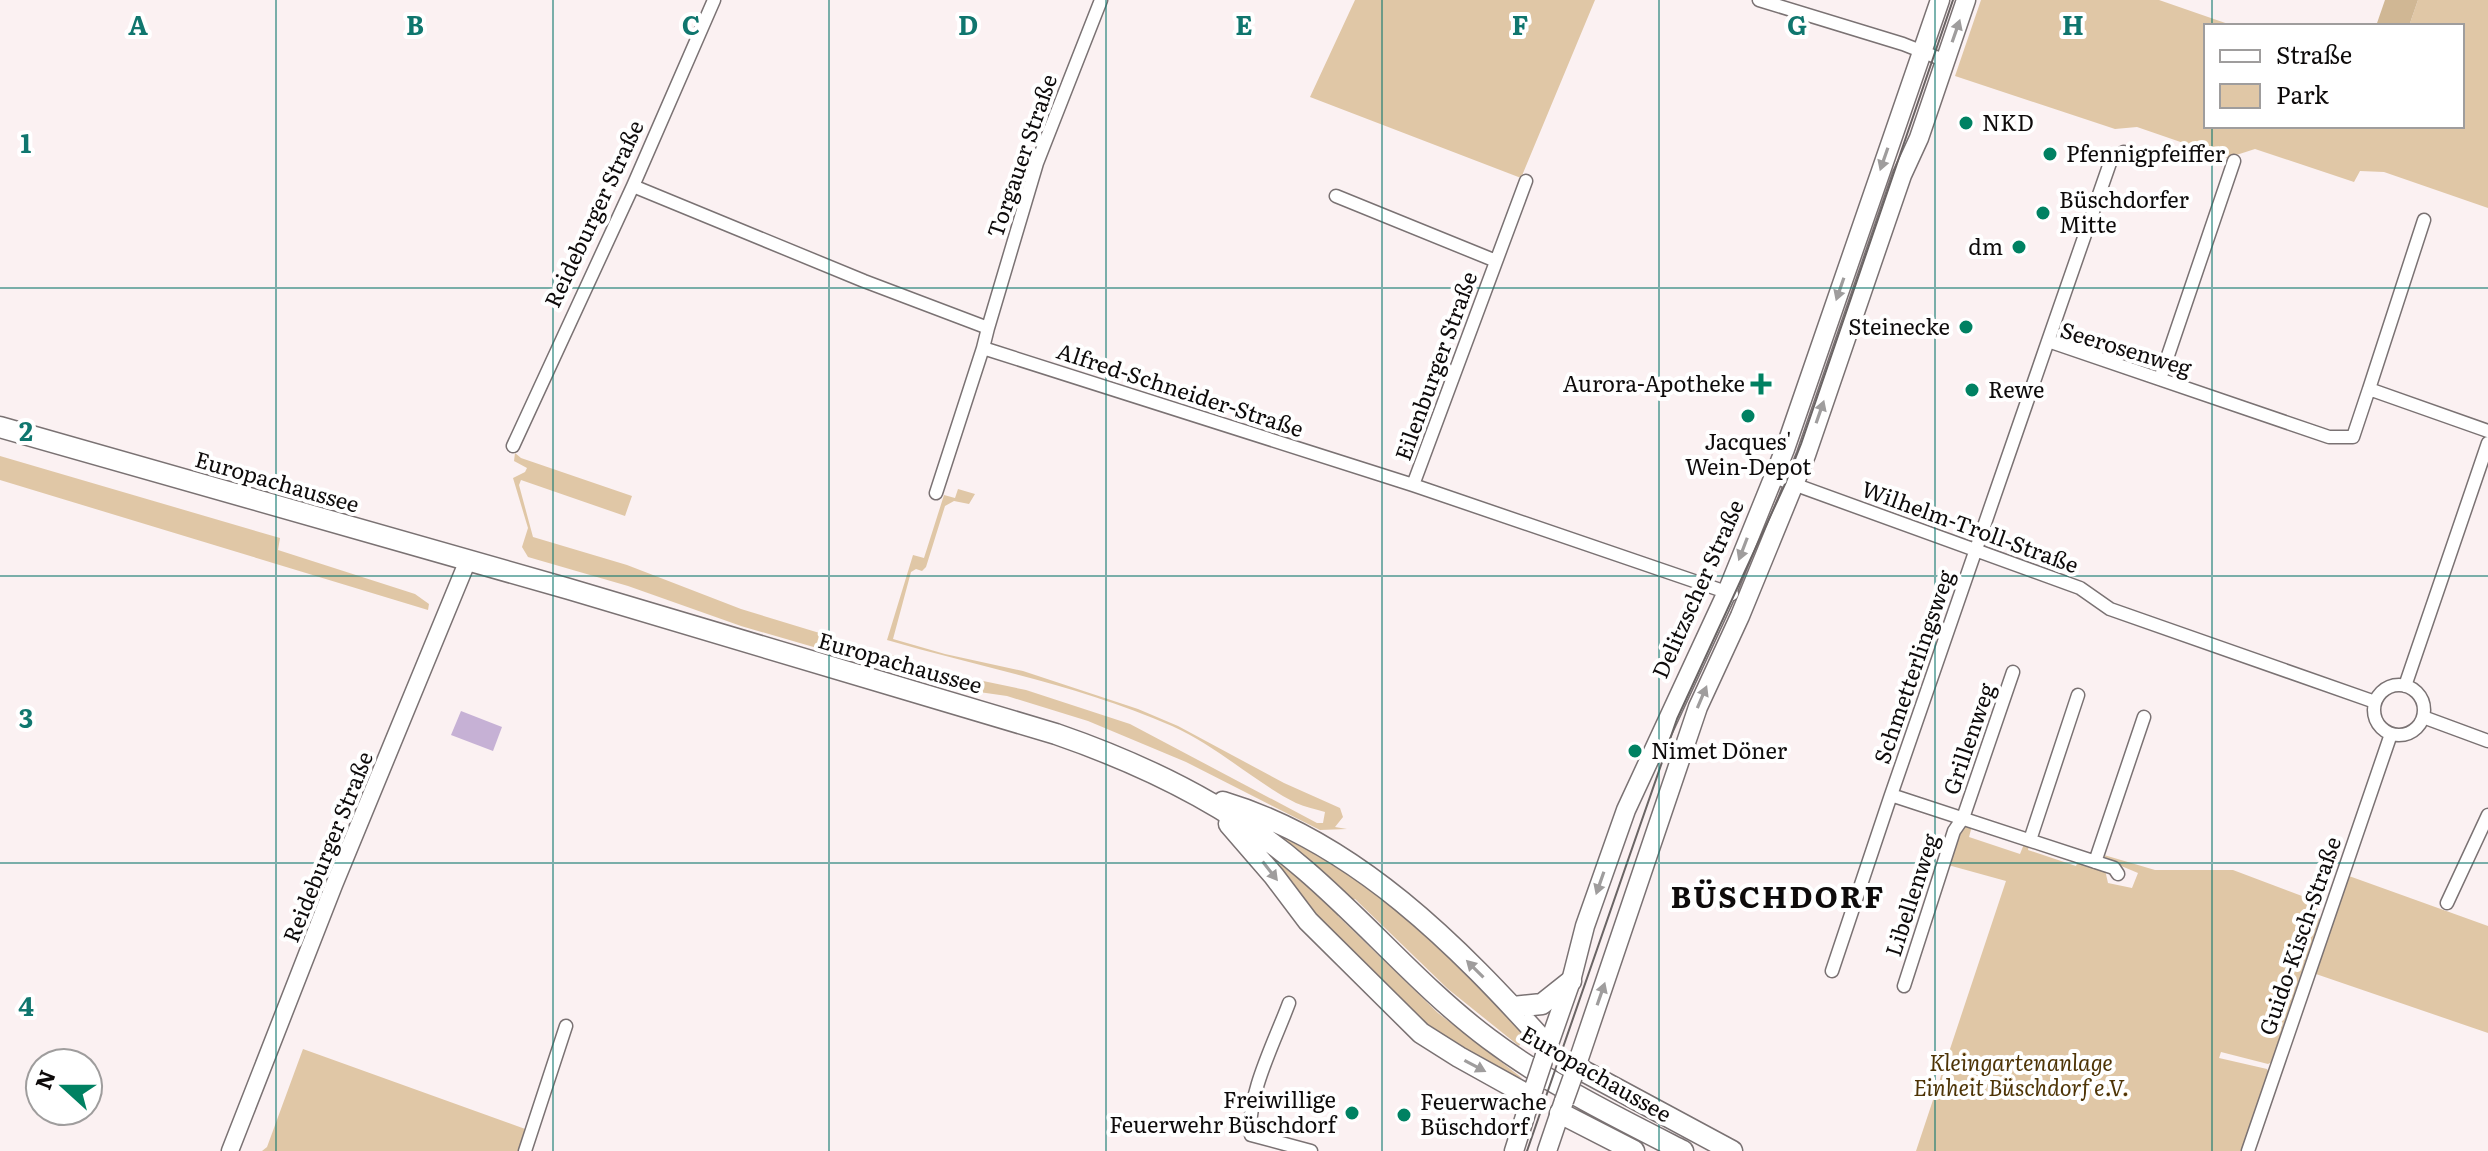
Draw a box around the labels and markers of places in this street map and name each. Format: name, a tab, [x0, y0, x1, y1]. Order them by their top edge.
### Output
place label: NKD	[1982, 105, 2034, 138]
marker: NKD	[1957, 114, 1975, 132]
place label: Pfennigpfeiffer	[2066, 136, 2226, 169]
marker: Pfennigpfeiffer	[2041, 145, 2059, 163]
place label: Büschdorfer Mitte	[2059, 182, 2189, 240]
marker: Büschdorfer Mitte	[2034, 204, 2052, 222]
place label: dm	[1968, 229, 2003, 262]
marker: dm	[2010, 238, 2028, 256]
place label: Steinecke	[1848, 309, 1950, 342]
marker: Steinecke	[1957, 318, 1975, 336]
place label: Aurora-Apotheke	[1563, 366, 1745, 399]
place label: Rewe	[1988, 372, 2045, 405]
marker: Aurora-Apotheke	[1752, 375, 1770, 393]
marker: Rewe	[1963, 381, 1981, 399]
marker: Jacques' Wein-Depot	[1739, 407, 1757, 425]
place label: Jacques' Wein-Depot	[1685, 424, 1811, 482]
place label: Nimet Döner	[1651, 733, 1788, 766]
marker: Nimet Döner	[1626, 742, 1644, 760]
place label: Freiwillige Feuerwehr Büschdorf	[1109, 1082, 1337, 1140]
place label: Feuerwache Büschdorf	[1420, 1084, 1547, 1142]
marker: Freiwillige Feuerwehr Büschdorf	[1343, 1104, 1361, 1122]
marker: Feuerwache Büschdorf	[1395, 1106, 1413, 1124]

